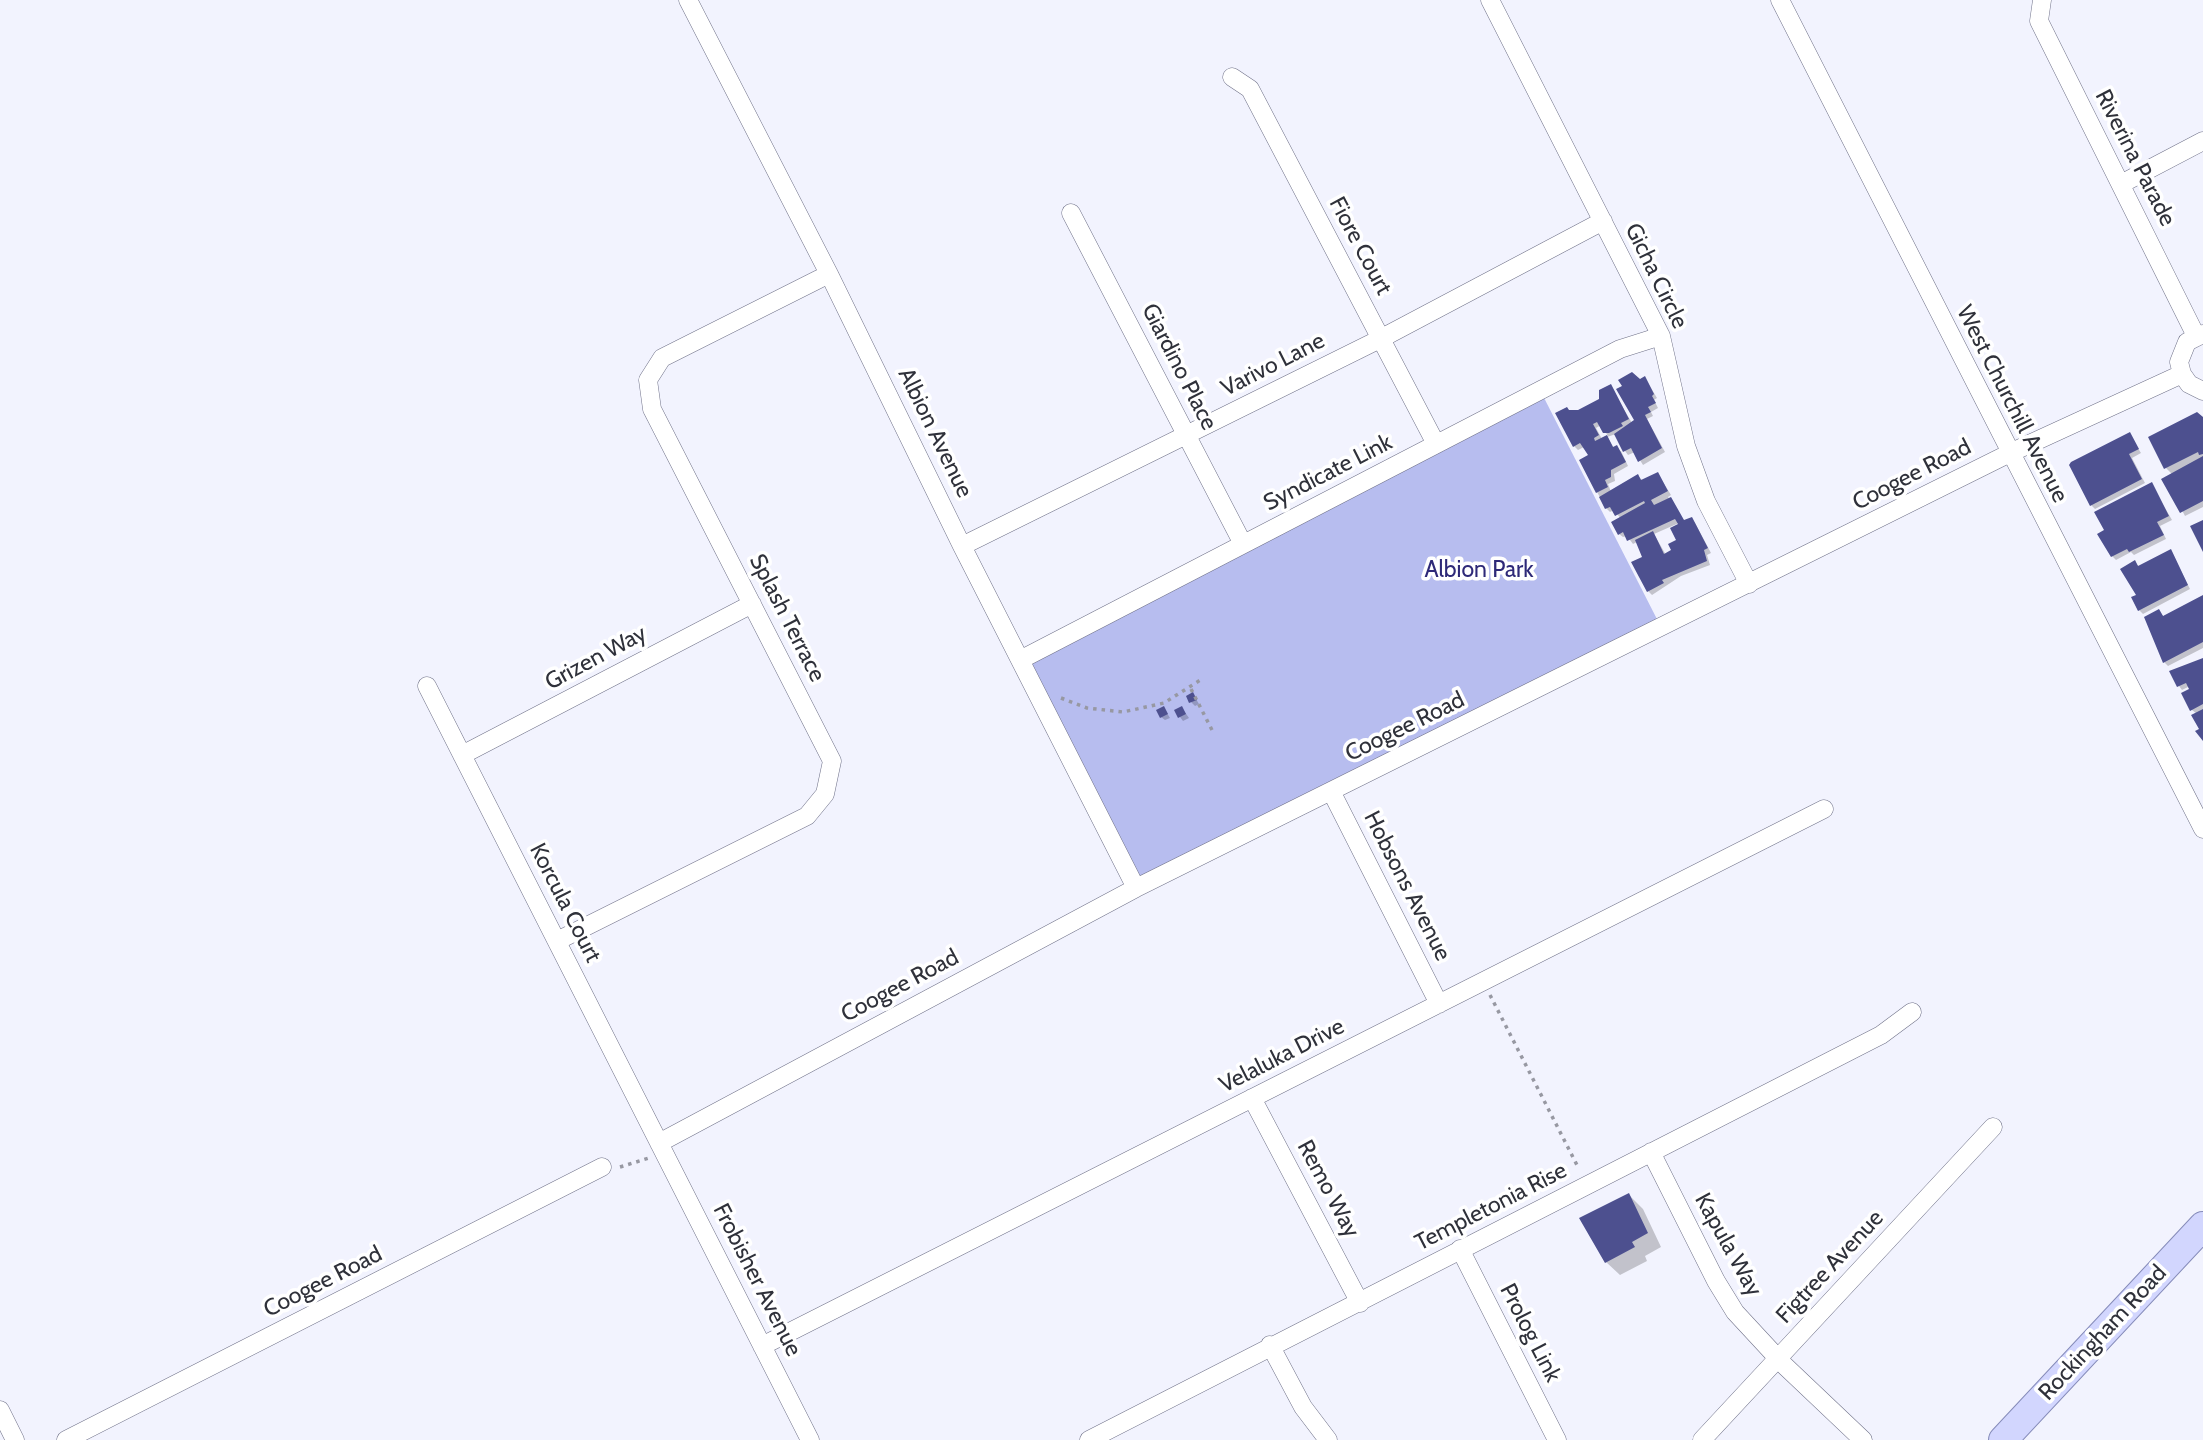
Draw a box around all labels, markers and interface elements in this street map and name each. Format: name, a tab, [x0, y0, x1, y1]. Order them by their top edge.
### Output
street label: Riverina Parade	[2089, 85, 2181, 231]
street label: Fiore Court	[1323, 192, 1397, 300]
street label: Gicha Circle	[1619, 219, 1693, 333]
street label: Giardino Place	[1135, 299, 1223, 435]
street label: West Churchill Avenue	[1950, 301, 2074, 507]
street label: Varivo Lane	[1217, 327, 1329, 403]
street label: Albion Avenue	[892, 364, 978, 502]
street label: Syndicate Link	[1259, 429, 1397, 517]
street label: Coogee Road	[1848, 433, 1976, 517]
street label: Splash Terrace	[743, 550, 831, 686]
park label: Albion Park	[1424, 556, 1534, 584]
street label: Grizen Way	[541, 620, 651, 696]
street label: Coogee Road	[1341, 686, 1469, 768]
street label: Hobsons Avenue	[1357, 807, 1457, 965]
street label: Korcula Court	[523, 839, 607, 967]
street label: Coogee Road	[836, 943, 964, 1029]
street label: Velaluka Drive	[1215, 1013, 1349, 1099]
street label: Remo Way	[1291, 1136, 1365, 1242]
street label: Templetonia Rise	[1411, 1157, 1571, 1257]
street label: Kapula Way	[1688, 1189, 1768, 1301]
street label: Frobisher Avenue	[707, 1199, 807, 1361]
street label: Figtree Avenue	[1771, 1205, 1889, 1329]
street label: Coogee Road	[259, 1240, 387, 1324]
street label: Rockingham Road	[2033, 1260, 2173, 1406]
street label: Prolog Link	[1493, 1279, 1567, 1387]

